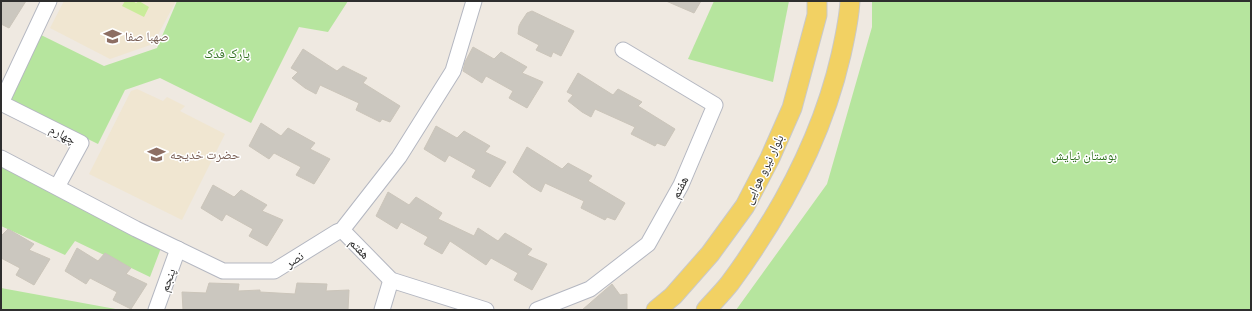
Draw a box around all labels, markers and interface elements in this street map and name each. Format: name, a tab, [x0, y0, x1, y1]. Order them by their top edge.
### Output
school or university icon: صهبا صفا	[102, 26, 122, 46]
place label: صهبا صفا	[125, 28, 169, 44]
park label: پارک فدک	[204, 45, 250, 62]
street label: چهارم	[46, 120, 79, 148]
street label: بلوار نیرو هوایی	[739, 132, 788, 207]
school or university icon: حضرت خدیجه	[147, 144, 167, 164]
place label: حضرت خدیجه	[170, 146, 240, 163]
park label: بوستان نیایش	[1051, 147, 1117, 164]
street label: هفتم	[667, 173, 692, 201]
street label: هفتم	[345, 234, 374, 263]
street label: نصر	[281, 247, 307, 272]
street label: پنجم	[156, 266, 180, 294]

